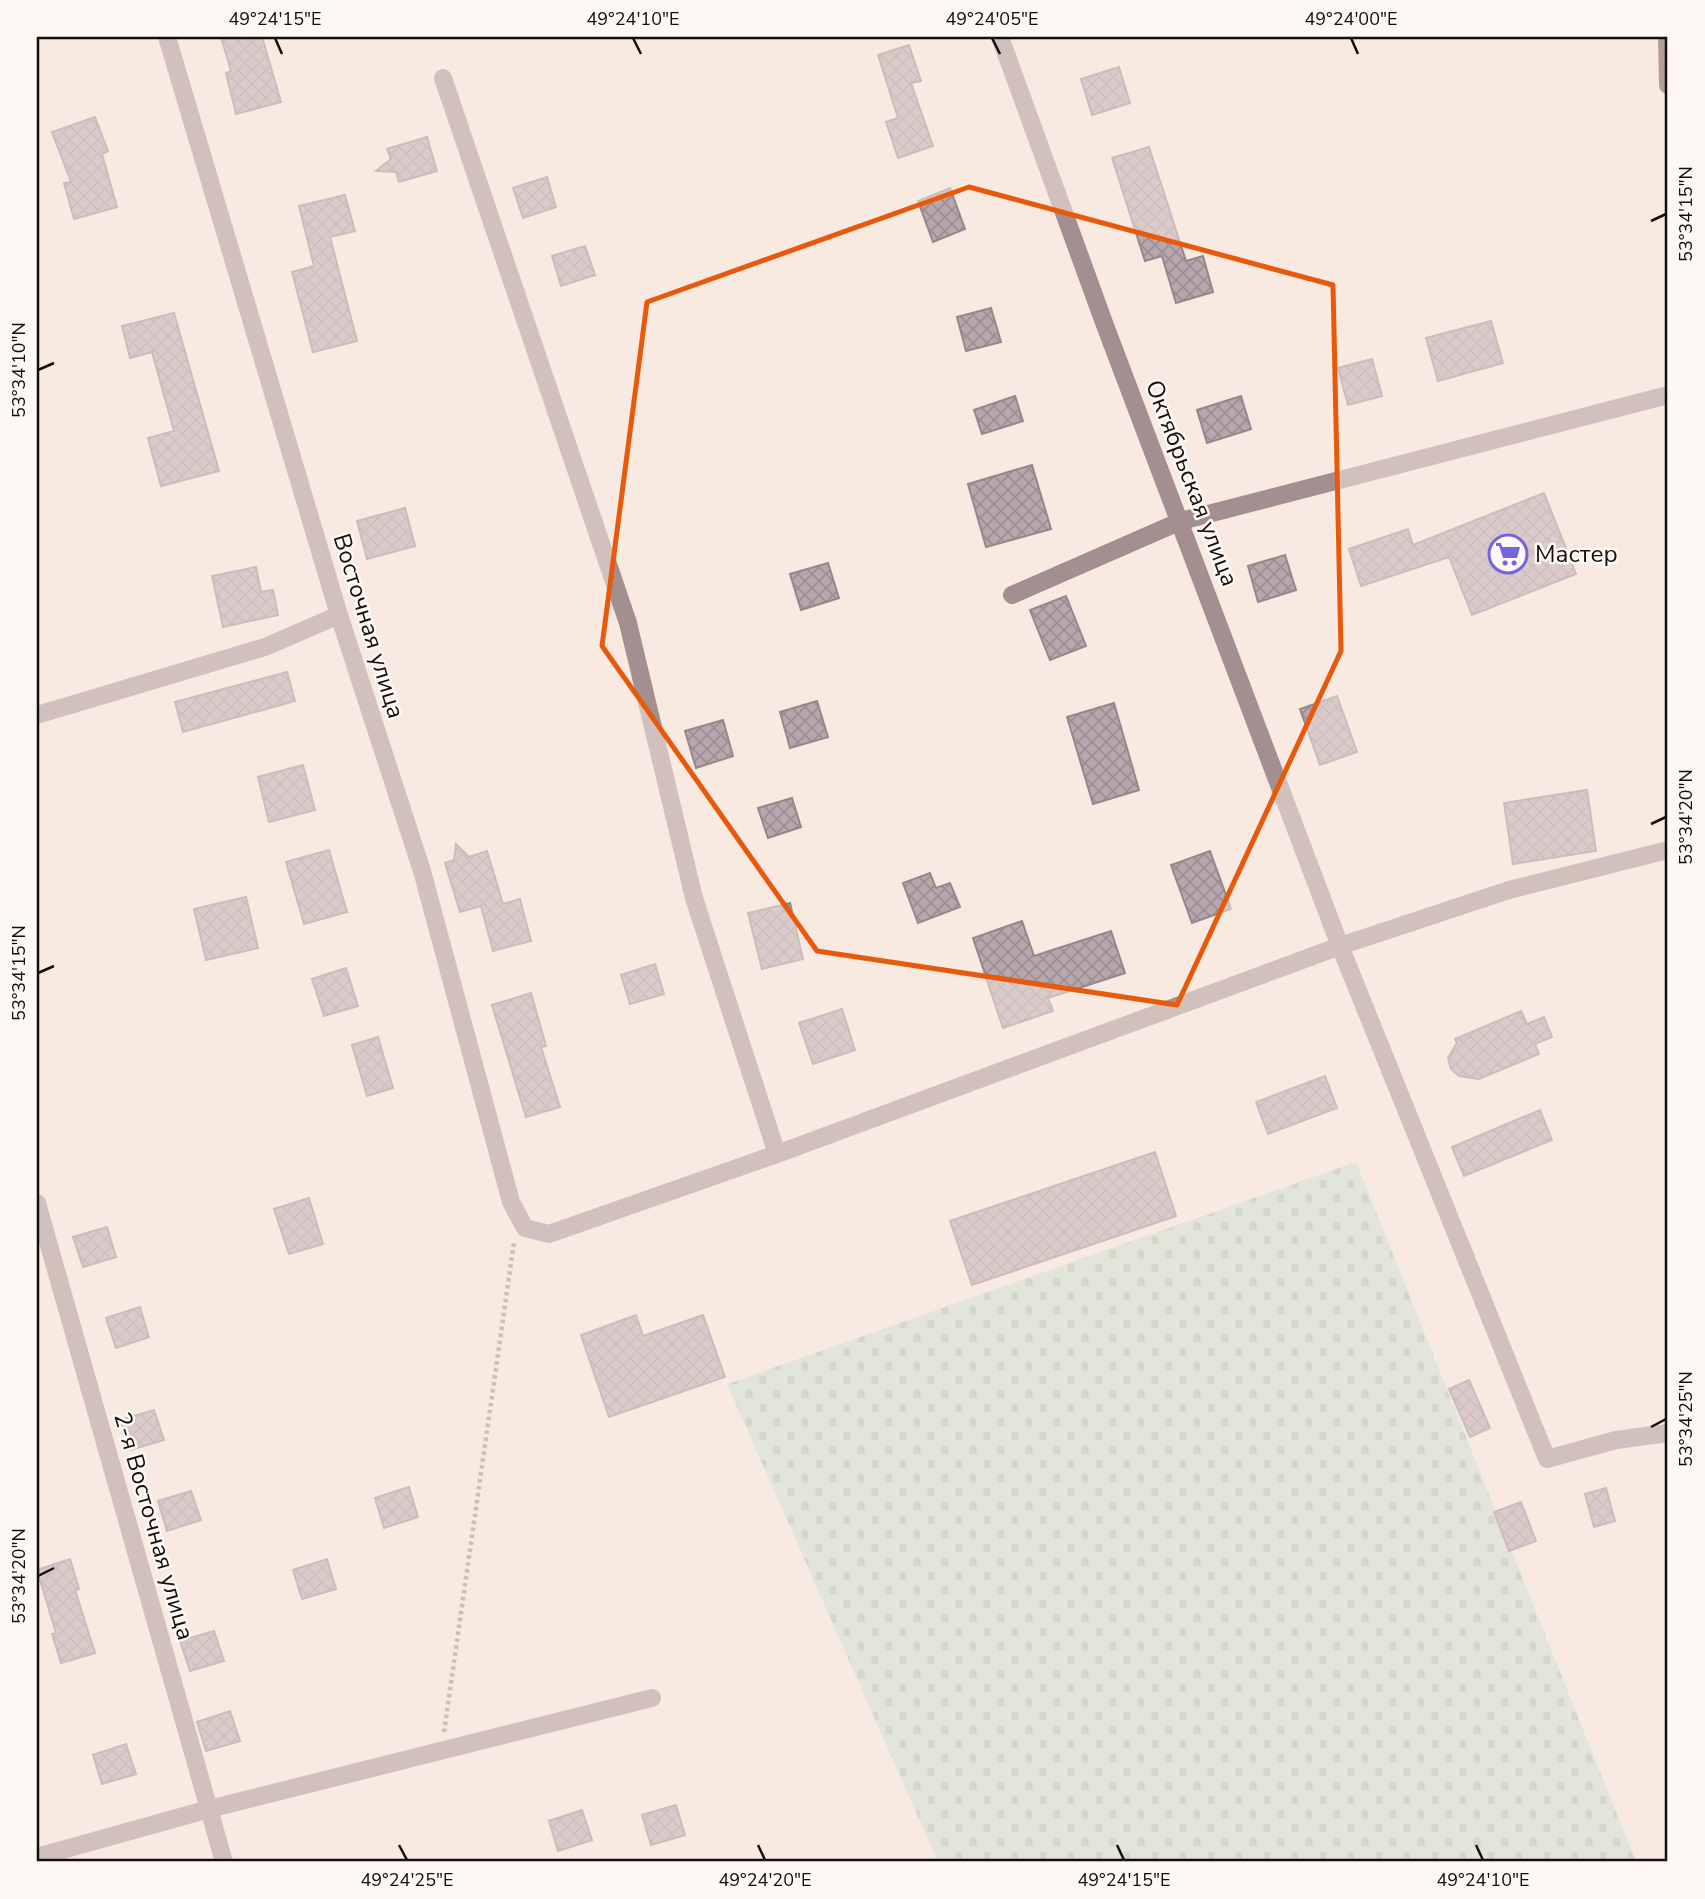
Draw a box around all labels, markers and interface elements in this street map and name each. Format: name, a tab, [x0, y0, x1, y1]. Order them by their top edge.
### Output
text: 49°24'15"E	[229, 7, 322, 31]
text: 49°24'10"E	[587, 7, 680, 31]
text: 49°24'05"E	[946, 7, 1039, 31]
text: 49°24'00"E	[1305, 7, 1398, 31]
text: 53°34'15"N	[1674, 166, 1698, 262]
text: 53°34'10"N	[7, 322, 31, 418]
street label: Октябрьская улица	[1138, 375, 1246, 591]
street label: Восточная улица	[326, 530, 412, 722]
supermarket icon: Мастер	[1487, 533, 1529, 575]
place label: Мастер	[1535, 538, 1618, 570]
text: 53°34'20"N	[1674, 769, 1698, 865]
text: 53°34'15"N	[7, 925, 31, 1021]
text: 53°34'25"N	[1674, 1371, 1698, 1467]
street label: 2-я Восточная улица	[106, 1408, 202, 1644]
text: 53°34'20"N	[7, 1528, 31, 1624]
text: 49°24'25"E	[361, 1868, 454, 1892]
text: 49°24'20"E	[719, 1868, 812, 1892]
text: 49°24'15"E	[1078, 1868, 1171, 1892]
text: 49°24'10"E	[1437, 1868, 1530, 1892]

